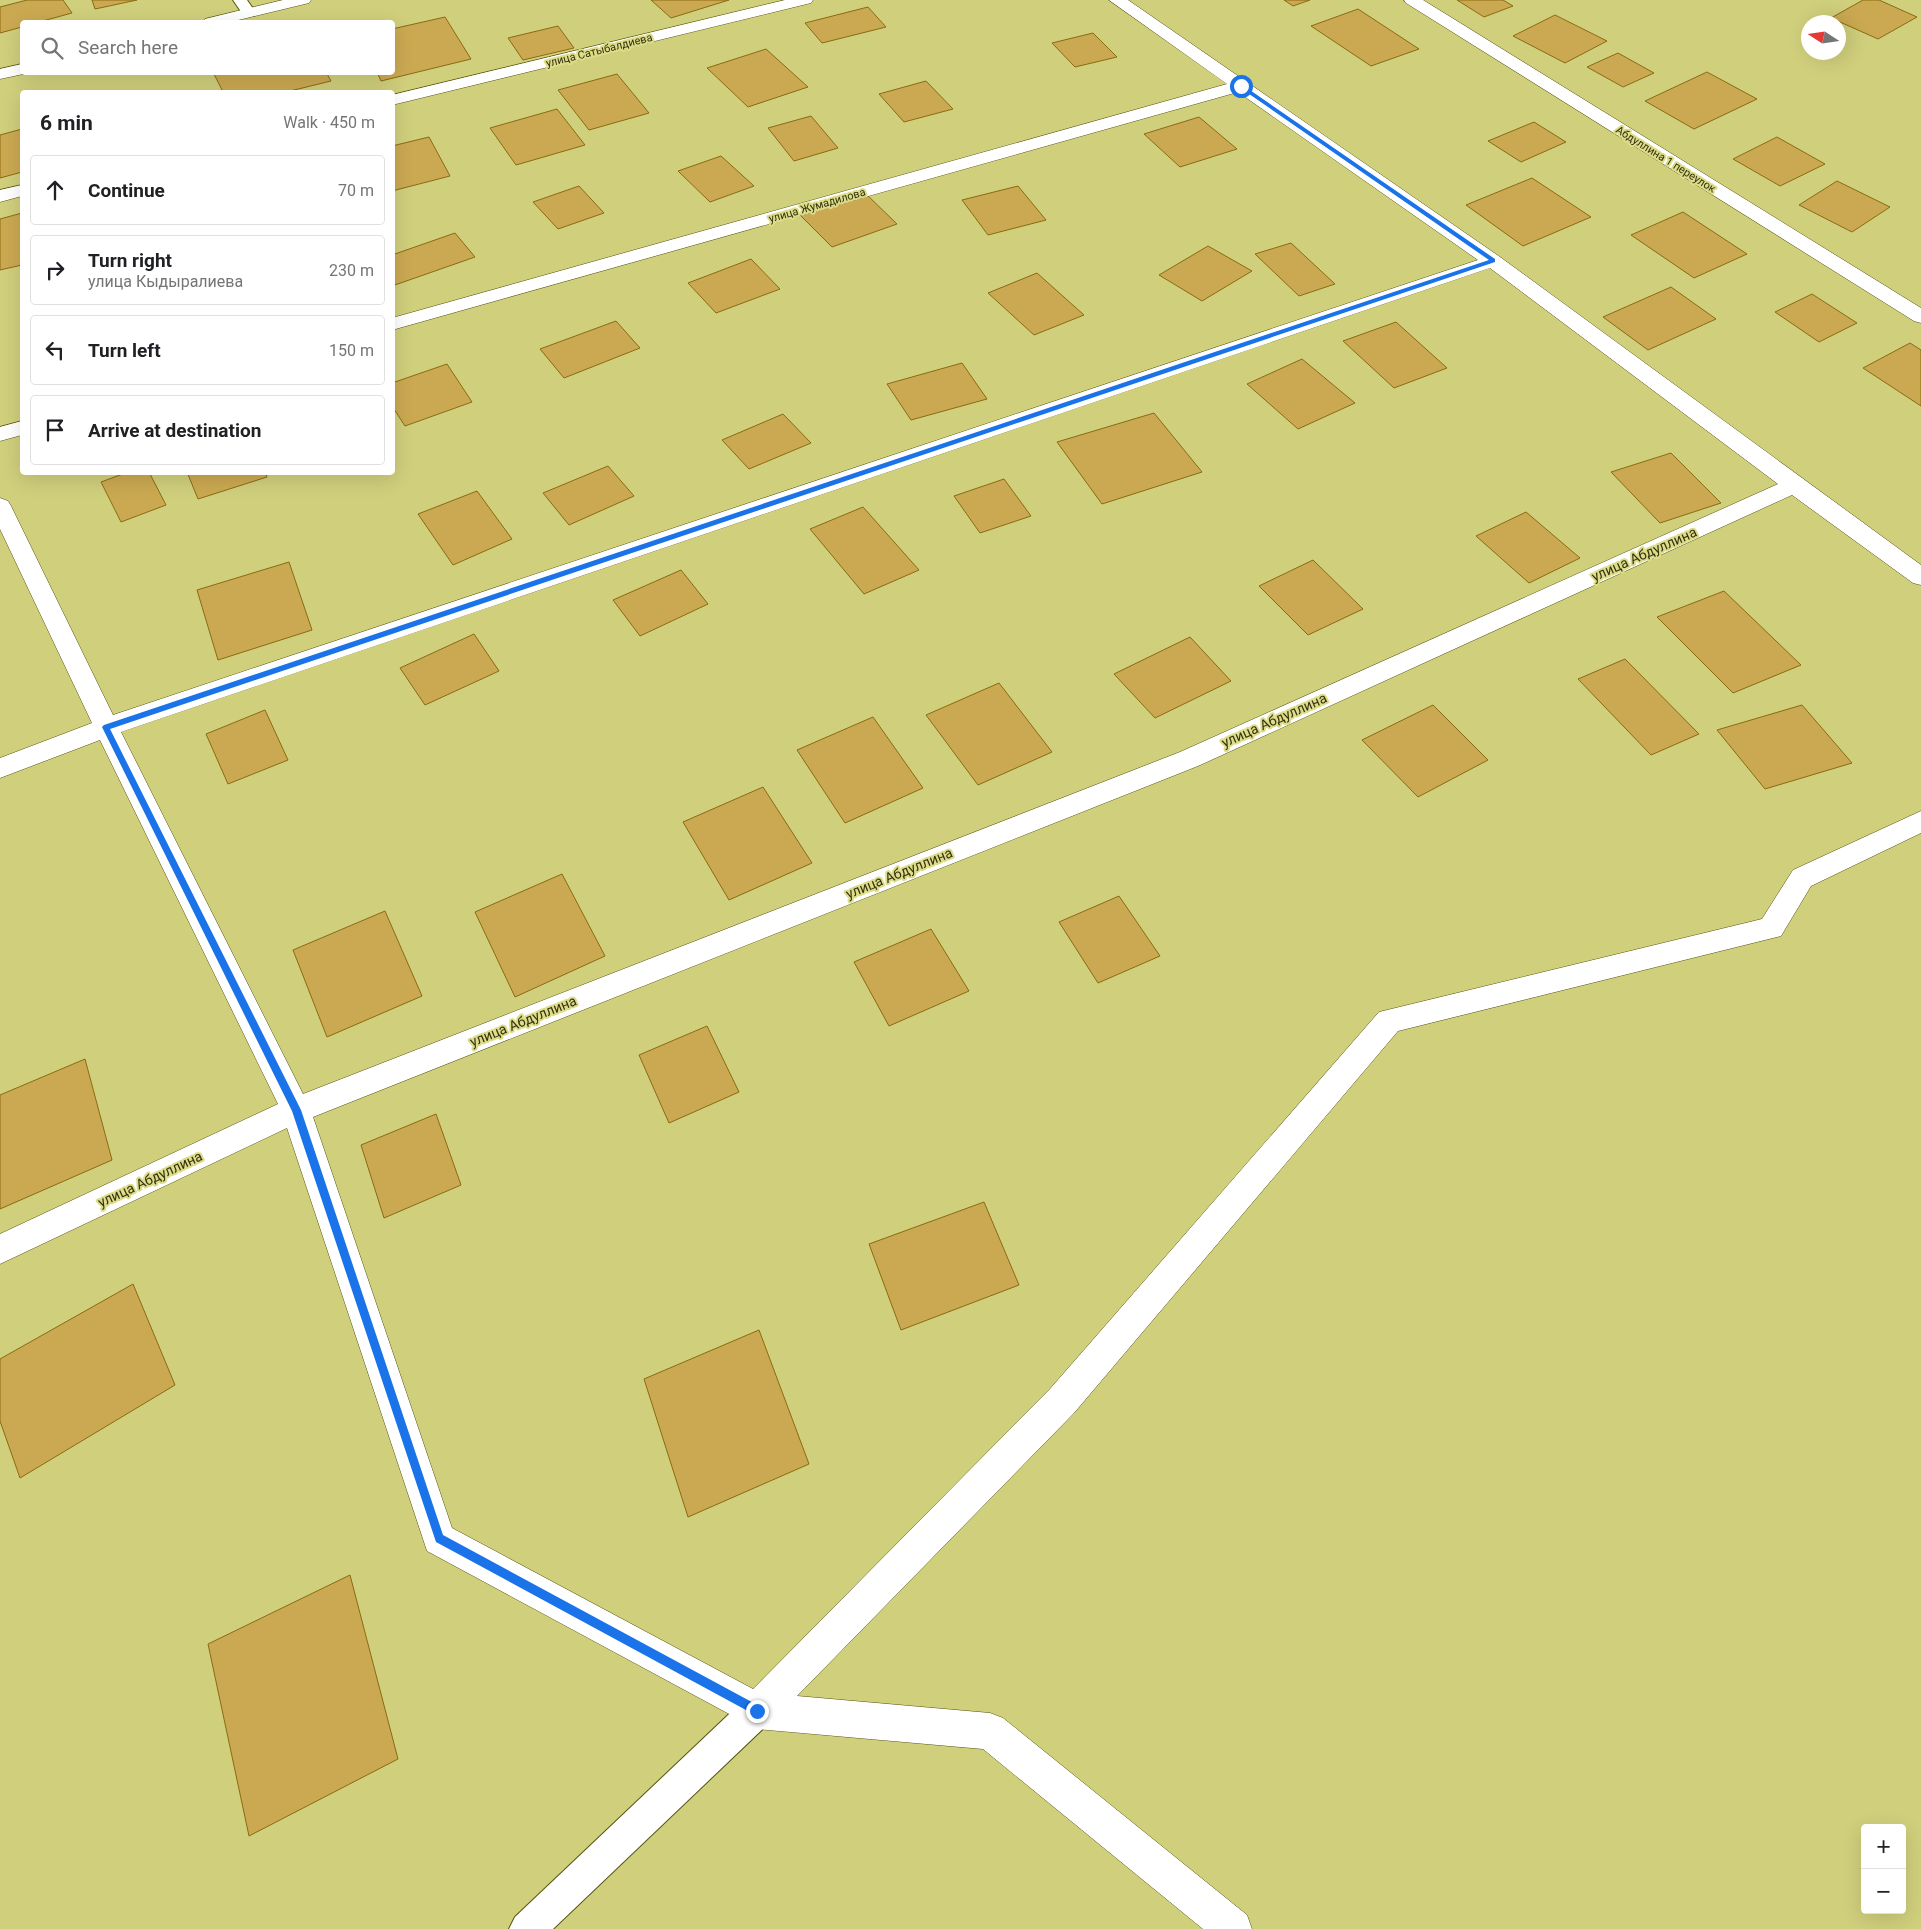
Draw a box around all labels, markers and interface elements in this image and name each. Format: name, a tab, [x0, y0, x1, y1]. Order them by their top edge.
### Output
north arrow	[1801, 15, 1846, 60]
search box	[20, 20, 395, 75]
street label: улица Сатыбалдиева	[545, 31, 654, 70]
icon: search	[38, 34, 66, 62]
text: Search here	[78, 36, 178, 59]
route start	[1230, 75, 1253, 98]
text: 6 min	[40, 111, 93, 135]
text: Walk · 450 m	[283, 113, 375, 132]
street label: Абдуллина 1 переулок	[1613, 123, 1718, 196]
icon: ahead	[41, 176, 69, 204]
text: Continue	[88, 179, 165, 202]
text: 70 m	[338, 181, 374, 200]
street label: улица Жумадилова	[767, 185, 867, 226]
text: Turn right	[88, 249, 172, 272]
icon: right	[41, 256, 69, 284]
text: 230 m	[329, 261, 374, 280]
text: улица Кыдыралиева	[88, 272, 243, 291]
icon: left	[41, 336, 69, 364]
text: Turn left	[88, 339, 161, 362]
text: 150 m	[329, 341, 374, 360]
icon: arrive	[41, 416, 69, 444]
text: Arrive at destination	[88, 419, 261, 442]
street label: улица Абдуллина	[1589, 524, 1699, 584]
street label: улица Абдуллина	[1219, 690, 1329, 750]
street label: улица Абдуллина	[843, 844, 955, 902]
street label: улица Абдуллина	[467, 992, 579, 1050]
street label: улица Абдуллина	[95, 1148, 205, 1210]
route end	[746, 1700, 769, 1723]
map controls	[1861, 1824, 1906, 1914]
button: +	[1861, 1824, 1906, 1869]
button: −	[1861, 1869, 1906, 1914]

